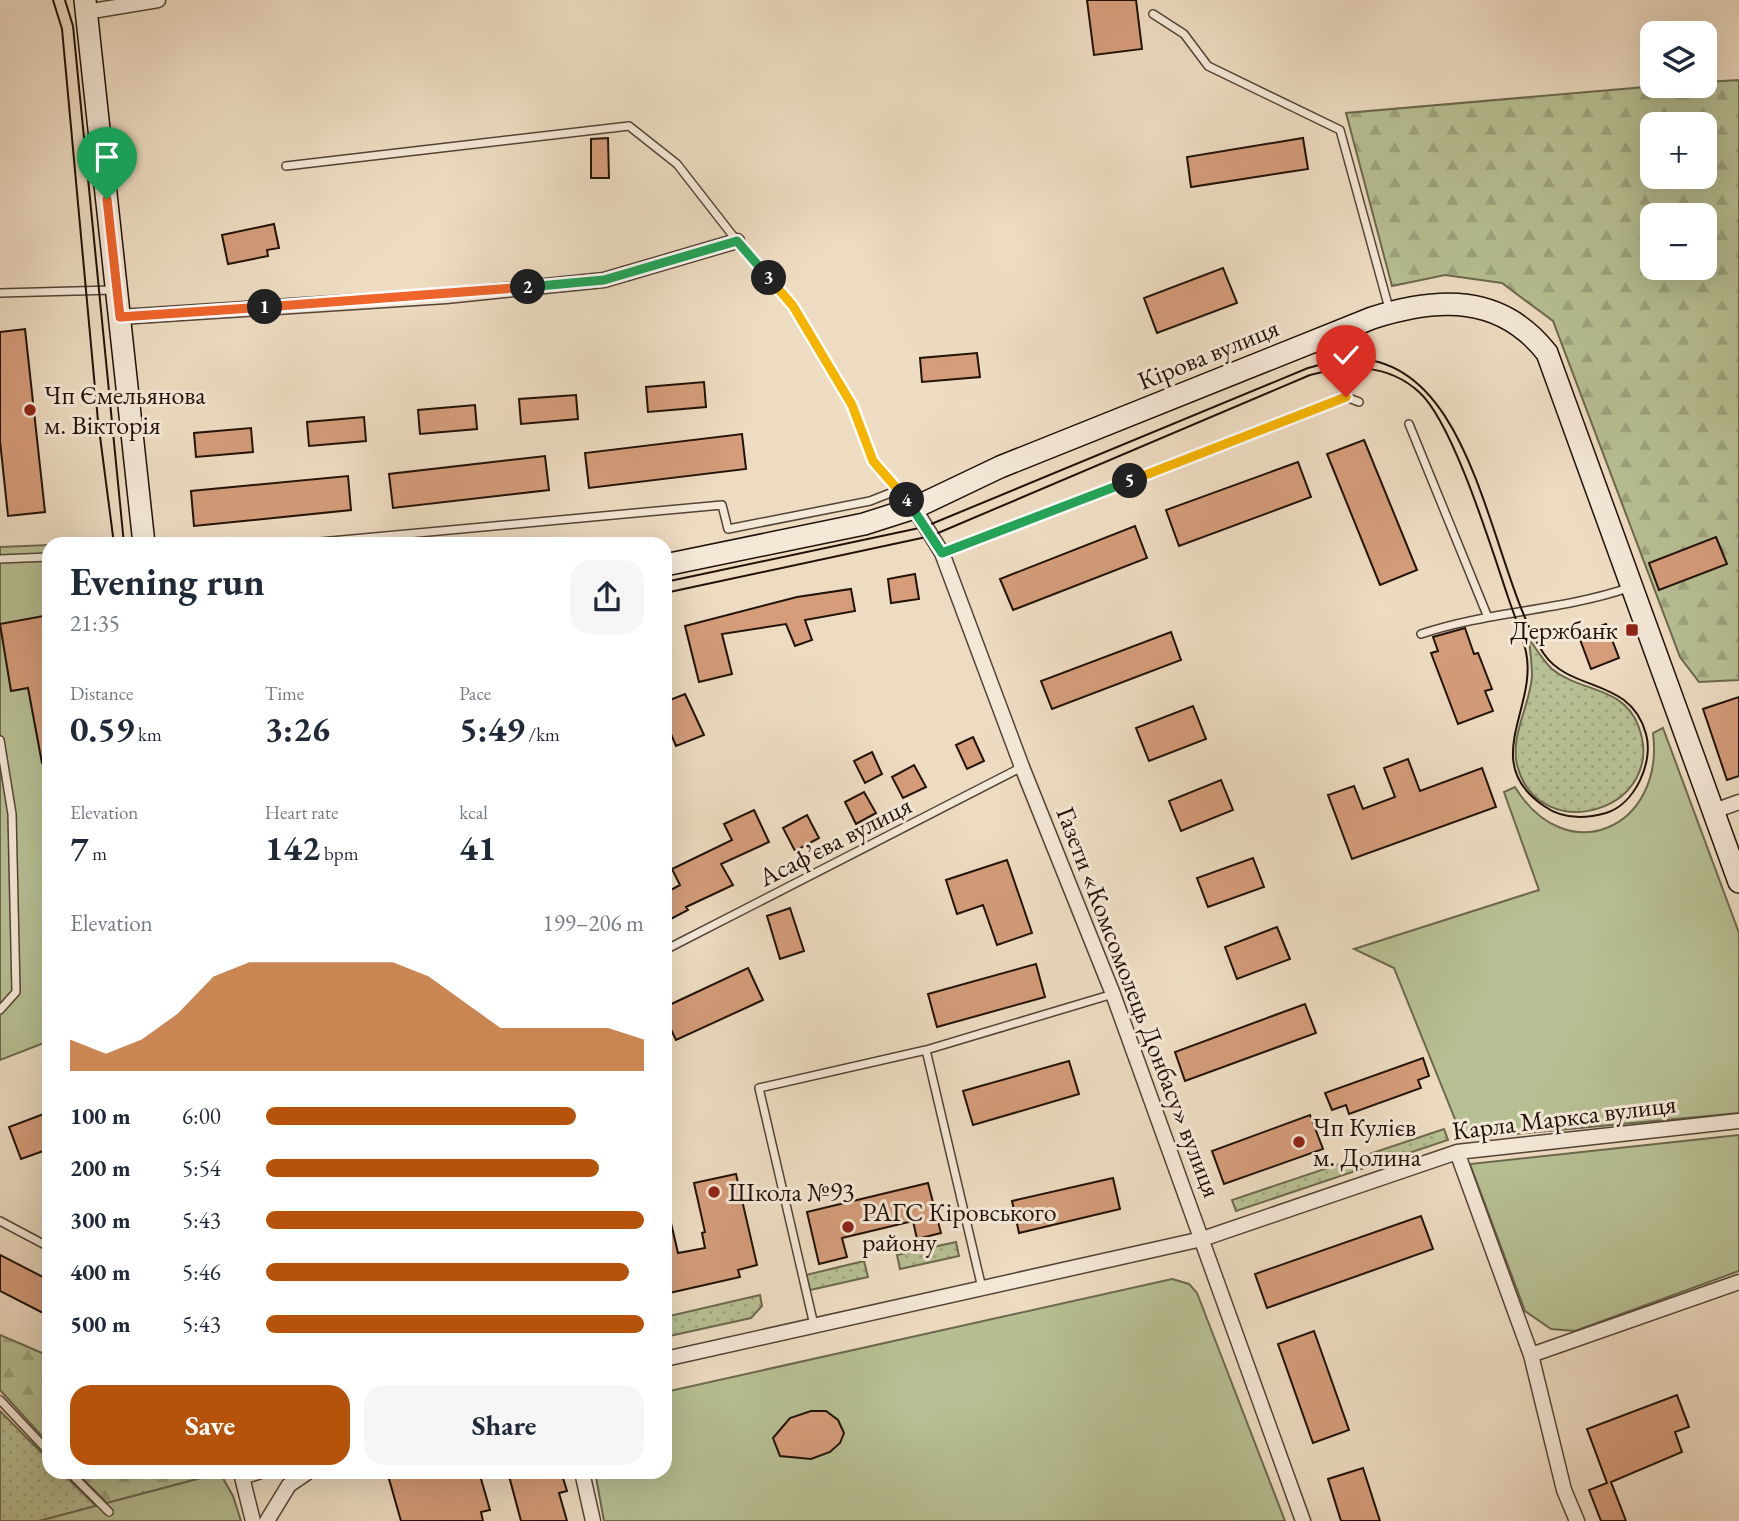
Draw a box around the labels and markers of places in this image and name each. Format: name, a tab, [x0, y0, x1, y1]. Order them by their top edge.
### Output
pin	[77, 127, 137, 199]
pin: 3	[752, 260, 786, 296]
pin: 2	[510, 270, 546, 304]
pin: 1	[247, 290, 282, 324]
pin	[1316, 325, 1376, 397]
place label: Чп Ємельянова м. Вікторія	[44, 378, 206, 442]
marker: Чп Ємельянова м. Вікторія	[22, 402, 38, 418]
pin: 5	[1112, 463, 1148, 498]
pin: 4	[890, 482, 925, 518]
place label: Держбанк	[1510, 613, 1619, 647]
marker: Держбанк	[1624, 622, 1640, 638]
place label: Чп Кулієв м. Долина	[1313, 1110, 1422, 1174]
marker: Чп Кулієв м. Долина	[1291, 1134, 1307, 1150]
place label: Школа №93	[728, 1175, 855, 1209]
marker: Школа №93	[706, 1184, 722, 1200]
place label: РАГС Кіровського району	[862, 1195, 1057, 1259]
marker: РАГС Кіровського району	[840, 1219, 856, 1235]

